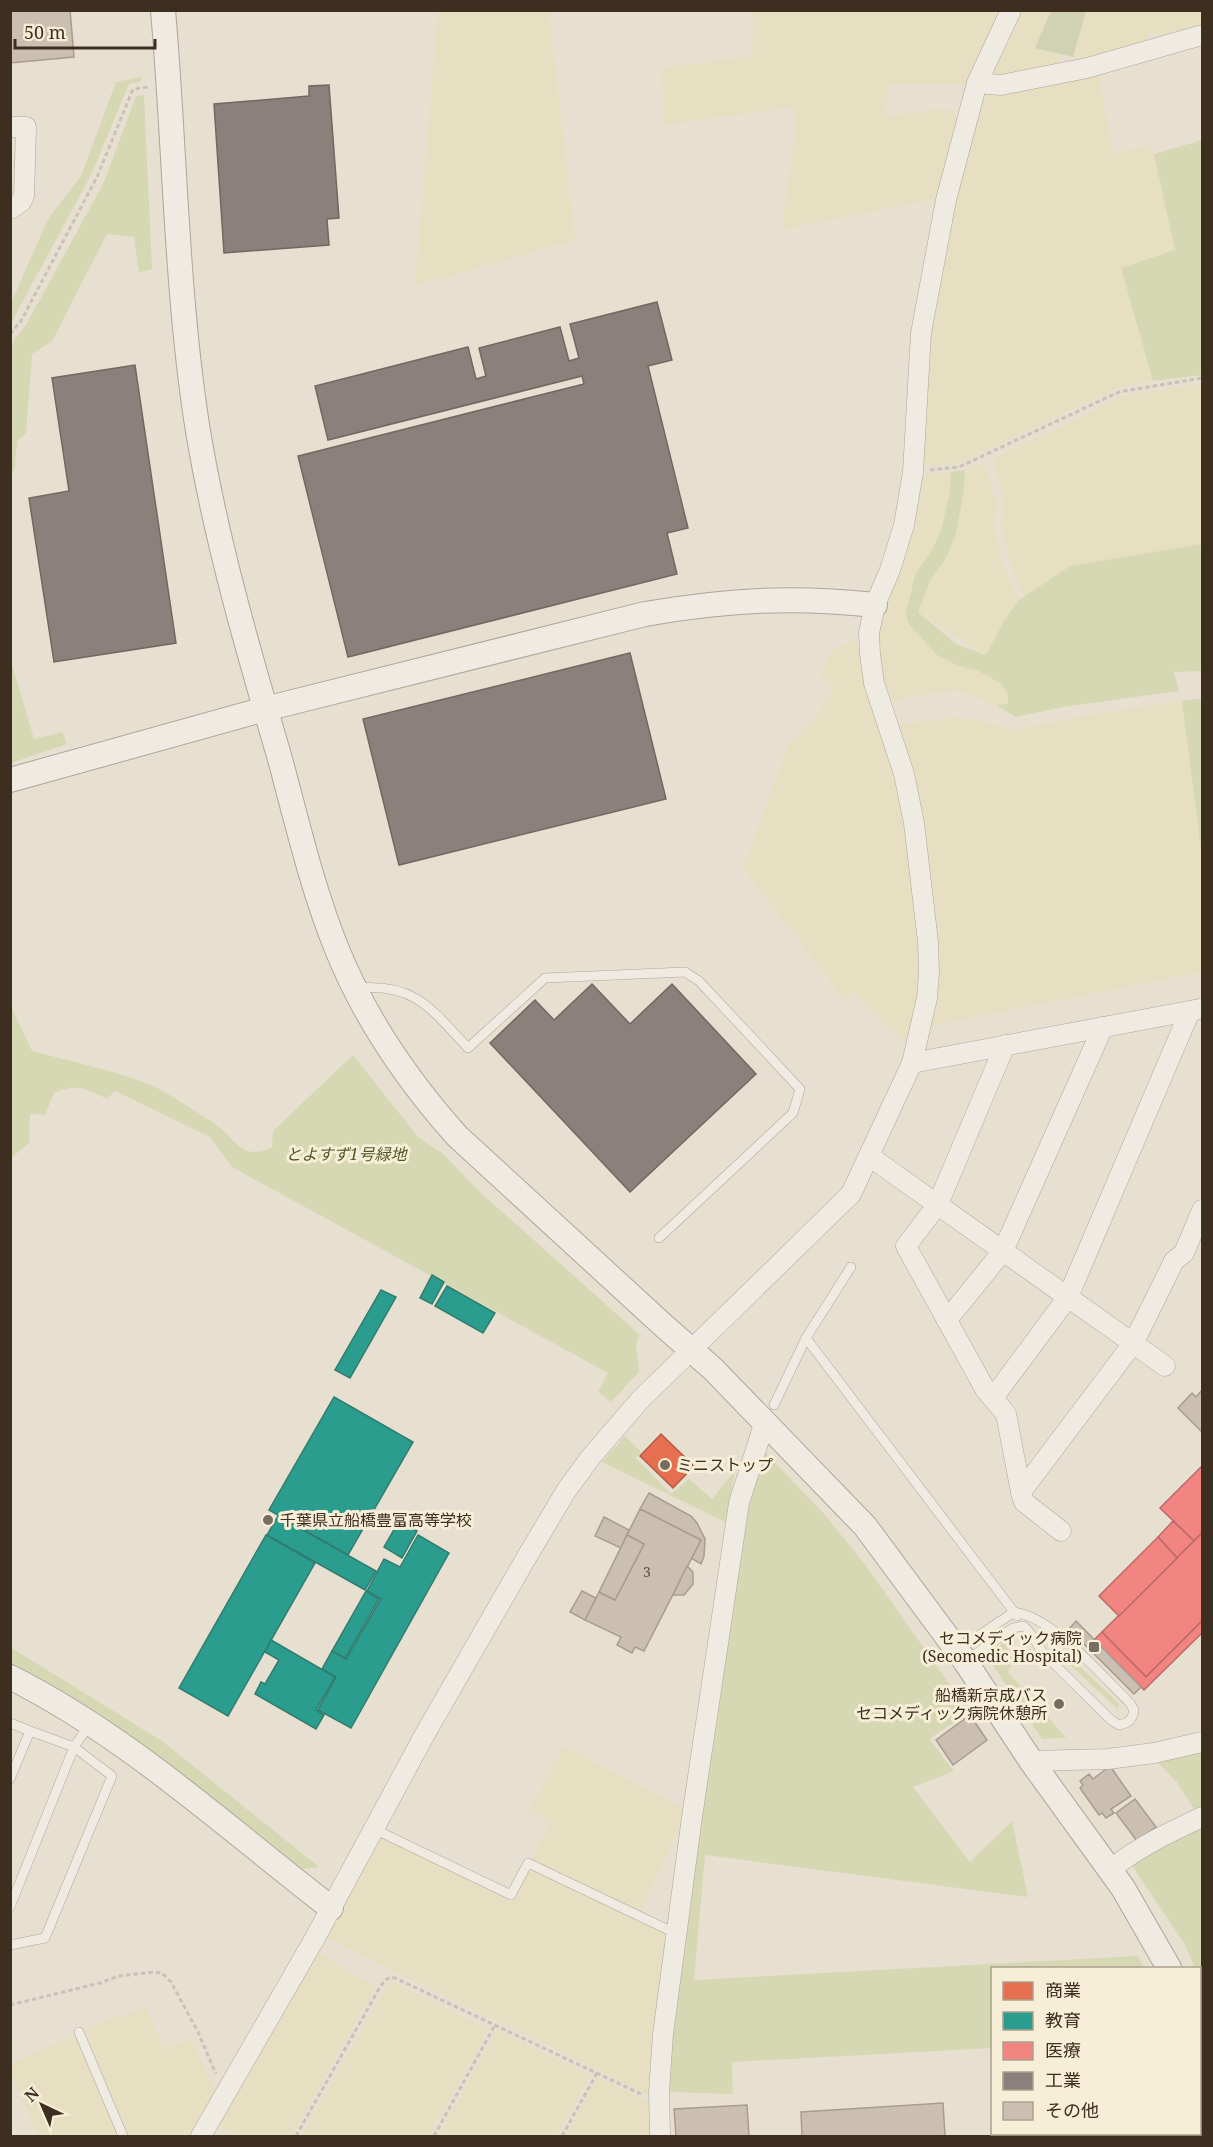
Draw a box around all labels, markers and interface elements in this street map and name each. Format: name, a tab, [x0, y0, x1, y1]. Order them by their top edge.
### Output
scale bar	[15, 12, 154, 50]
text: 50 m	[24, 20, 66, 44]
park label: とよすず1号緑地	[286, 1143, 408, 1165]
place label: ミニストップ	[677, 1454, 773, 1476]
marker: ミニストップ	[658, 1458, 672, 1472]
place label: 千葉県立船橋豊富高等学校	[280, 1509, 472, 1531]
marker: 千葉県立船橋豊富高等学校	[261, 1513, 275, 1527]
house number: 3	[643, 1562, 651, 1581]
place label: セコメディック病院 (Secomedic Hospital)	[922, 1627, 1082, 1667]
marker: セコメディック病院 (Secomedic Hospital)	[1087, 1640, 1101, 1654]
place label: 船橋新京成バス セコメディック病院休憩所	[856, 1684, 1047, 1724]
marker: 船橋新京成バス セコメディック病院休憩所	[1052, 1697, 1066, 1711]
legend	[991, 1967, 1201, 2135]
text: 商業	[1045, 1978, 1081, 2002]
text: 教育	[1045, 2008, 1081, 2032]
text: 医療	[1045, 2038, 1081, 2062]
text: 工業	[1045, 2068, 1081, 2092]
north arrow	[12, 2075, 72, 2135]
text: N	[19, 2082, 44, 2107]
text: その他	[1045, 2098, 1099, 2122]

